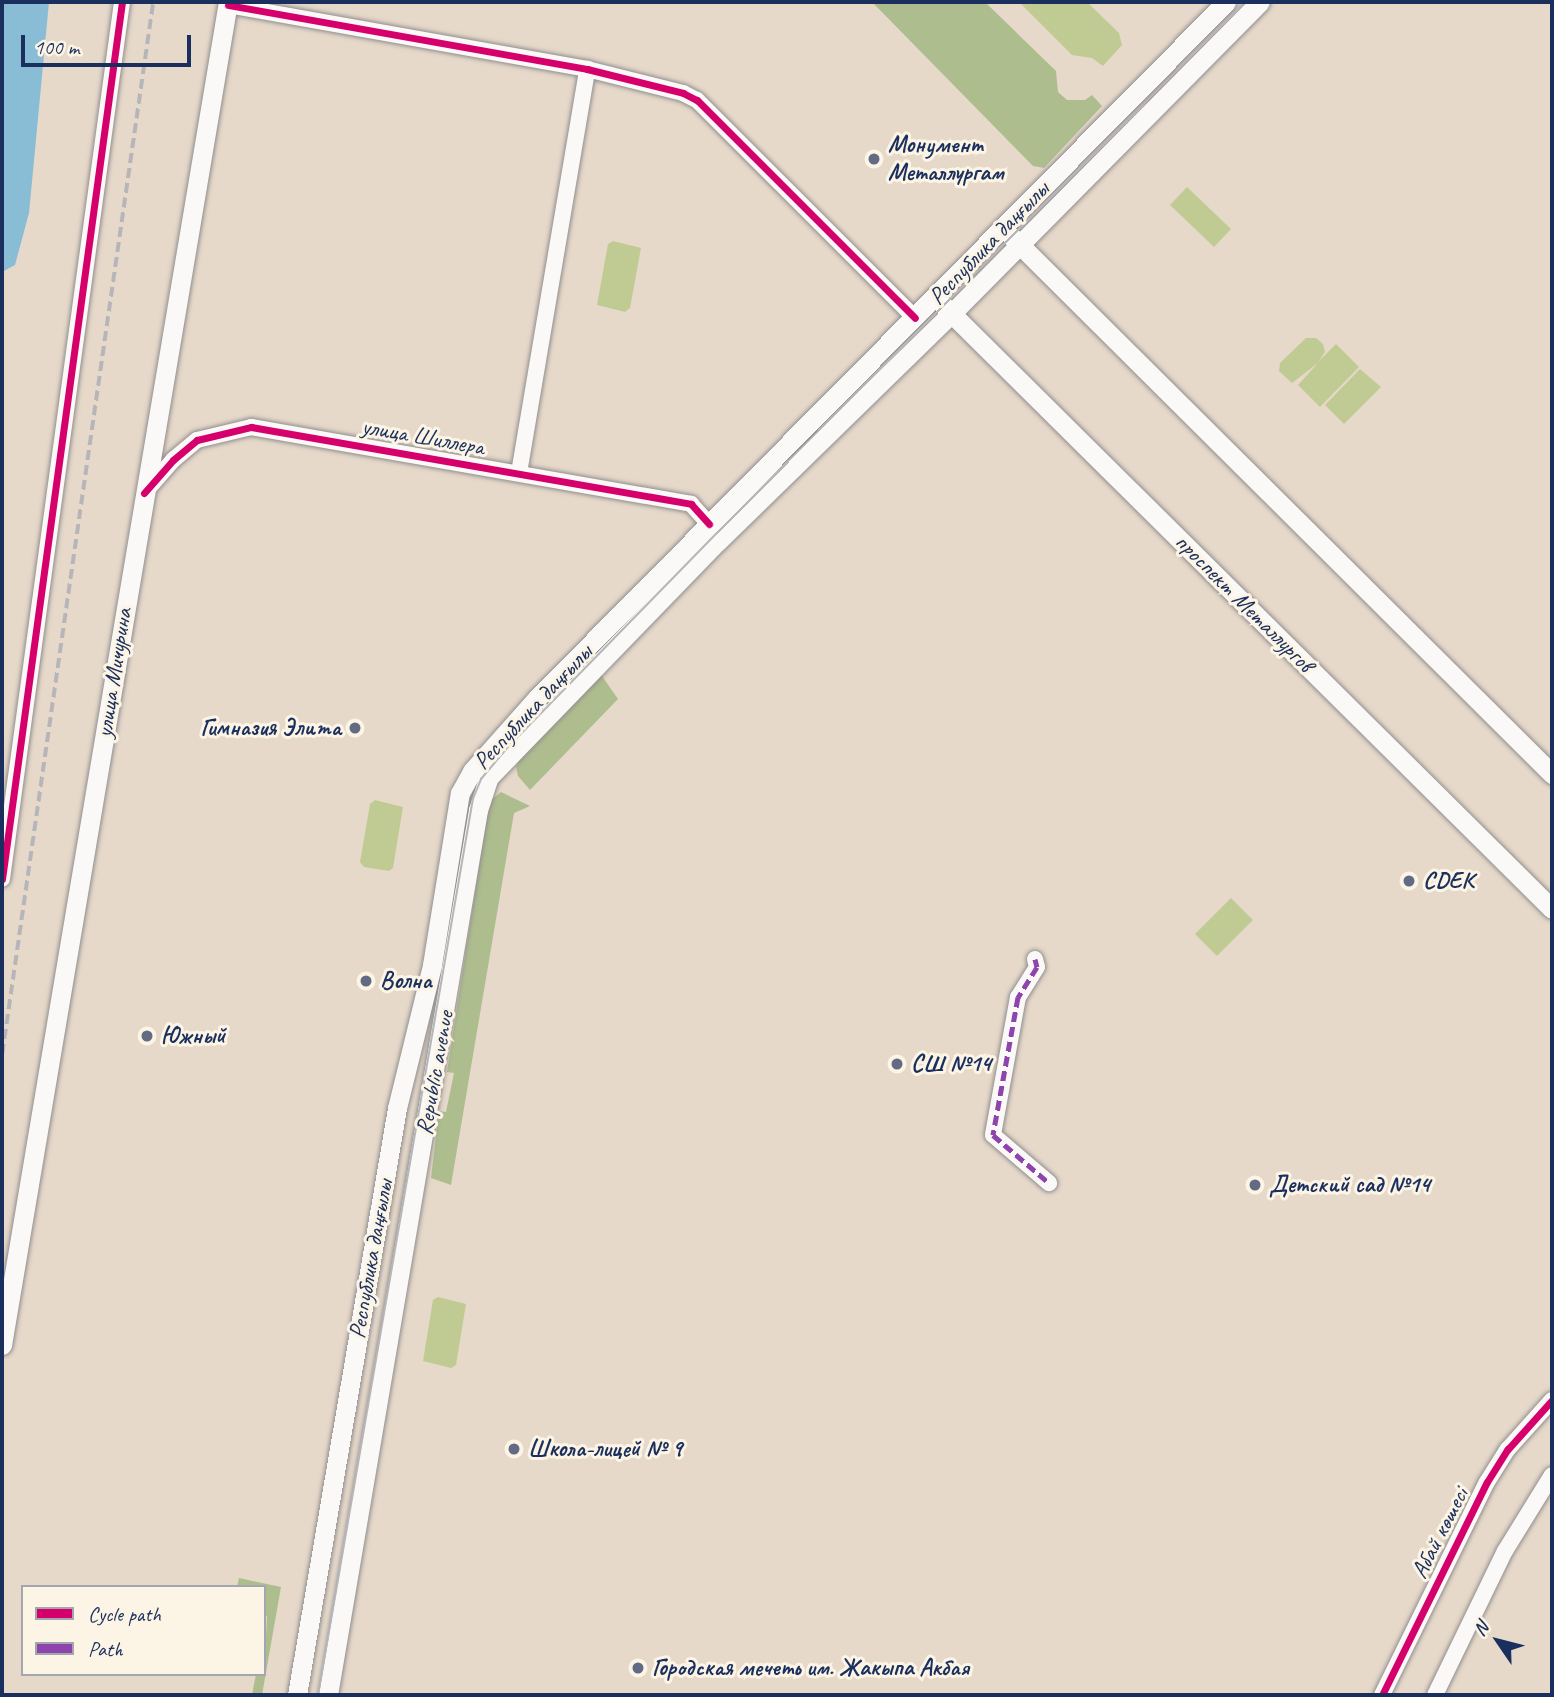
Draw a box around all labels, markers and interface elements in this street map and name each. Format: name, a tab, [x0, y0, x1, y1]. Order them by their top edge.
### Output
scale bar	[24, 21, 194, 65]
text: 100 m	[34, 34, 79, 60]
place label: Монумент Металлургам	[888, 131, 1004, 187]
marker: Монумент Металлургам	[866, 151, 882, 167]
street label: Республика даңғылы	[922, 174, 1056, 312]
street label: улица Шиллера	[360, 412, 486, 462]
street label: проспект Металлургов	[1170, 529, 1318, 677]
street label: улица Мичурина	[90, 606, 138, 740]
street label: Республика даңғылы	[467, 638, 599, 776]
place label: Гимназия Элита	[203, 714, 341, 742]
marker: Гимназия Элита	[347, 720, 363, 736]
place label: CDEK	[1423, 867, 1473, 895]
marker: CDEK	[1401, 873, 1417, 889]
place label: Волна	[380, 967, 432, 995]
marker: Волна	[358, 973, 374, 989]
street label: Republic avenue	[410, 1009, 460, 1137]
place label: Южный	[161, 1022, 225, 1050]
marker: Южный	[139, 1028, 155, 1044]
place label: СШ №14	[911, 1050, 991, 1078]
marker: СШ №14	[889, 1056, 905, 1072]
place label: Детский сад №14	[1269, 1171, 1430, 1199]
street label: Республика даңғылы	[343, 1176, 399, 1342]
marker: Детский сад №14	[1247, 1177, 1263, 1193]
place label: Школа-лицей № 9	[528, 1435, 682, 1463]
marker: Школа-лицей № 9	[506, 1441, 522, 1457]
street label: Абай көшесі	[1405, 1483, 1475, 1583]
legend	[21, 1585, 266, 1676]
text: Cycle path	[88, 1601, 161, 1627]
north arrow	[1463, 1606, 1533, 1676]
text: N	[1468, 1617, 1494, 1641]
text: Path	[88, 1636, 123, 1662]
place label: Городская мечеть им. Жакыпа Акбая	[652, 1654, 967, 1682]
marker: Городская мечеть им. Жакыпа Акбая	[630, 1660, 646, 1676]

